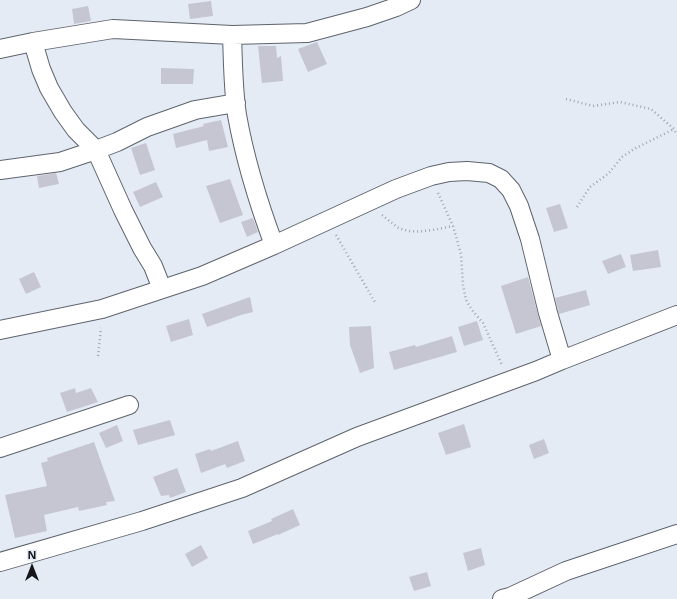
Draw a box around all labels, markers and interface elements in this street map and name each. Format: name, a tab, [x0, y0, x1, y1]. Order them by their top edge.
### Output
north arrow	[12, 547, 52, 587]
text: N	[28, 547, 36, 562]

